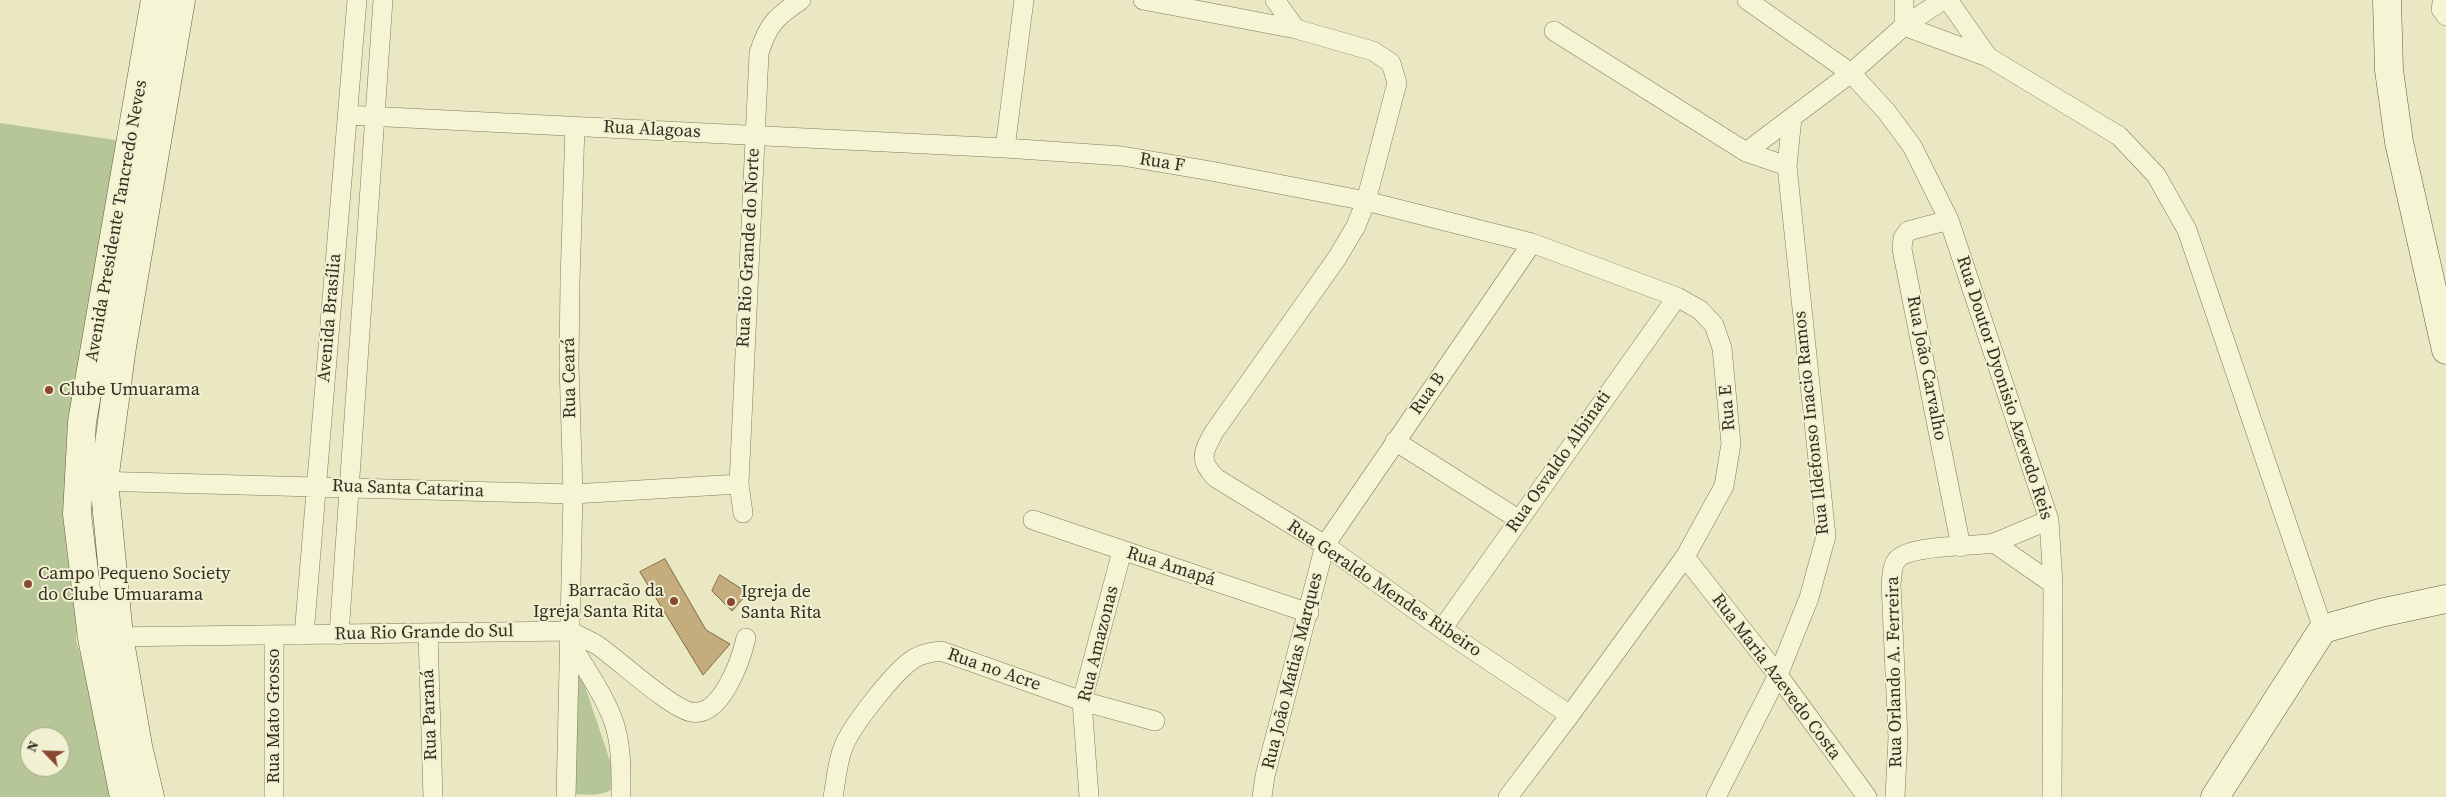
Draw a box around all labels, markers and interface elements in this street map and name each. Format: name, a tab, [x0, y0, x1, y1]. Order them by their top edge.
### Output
street label: Avenida Presidente Tancredo Neves	[82, 78, 152, 364]
street label: Rua Alagoas	[603, 117, 701, 143]
street label: Rua Rio Grande do Norte	[733, 148, 765, 348]
street label: Rua F	[1138, 149, 1186, 177]
street label: Avenida Brasília	[314, 253, 346, 383]
street label: Rua Doutor Dyonisio Azevedo Reis	[1951, 253, 2057, 523]
street label: Rua João Carvalho	[1901, 294, 1951, 442]
street label: Rua Ildefonso Inacio Ramos	[1789, 310, 1835, 536]
street label: Rua Ceará	[558, 337, 582, 419]
street label: Rua B	[1406, 369, 1450, 419]
place label: Clube Umuarama	[59, 379, 200, 401]
marker: Clube Umuarama	[43, 384, 55, 396]
street label: Rua E	[1715, 384, 1741, 432]
street label: Rua Osvaldo Albinati	[1502, 387, 1616, 537]
street label: Rua Santa Catarina	[332, 476, 484, 502]
street label: Rua Geraldo Mendes Ribeiro	[1283, 516, 1485, 662]
street label: Rua Amapá	[1124, 543, 1218, 591]
place label: Campo Pequeno Society do Clube Umuarama	[38, 563, 230, 606]
street label: Rua João Matias Marques	[1258, 570, 1328, 772]
street label: Rua Orlando A. Ferreira	[1883, 576, 1907, 768]
marker: Campo Pequeno Society do Clube Umuarama	[22, 578, 34, 590]
place label: Barracão da Igreja Santa Rita	[533, 580, 664, 622]
place label: Igreja de Santa Rita	[741, 581, 821, 624]
street label: Rua Amazonas	[1074, 584, 1124, 704]
street label: Rua Maria Azevedo Costa	[1707, 590, 1845, 764]
marker: Barracão da Igreja Santa Rita	[668, 595, 680, 607]
marker: Igreja de Santa Rita	[725, 596, 737, 608]
street label: Rua Rio Grande do Sul	[334, 621, 514, 645]
street label: Rua no Acre	[944, 644, 1044, 696]
street label: Rua Mato Grosso	[263, 648, 285, 784]
street label: Rua Paraná	[418, 669, 442, 761]
north arrow	[20, 727, 70, 777]
text: N	[21, 738, 43, 755]

